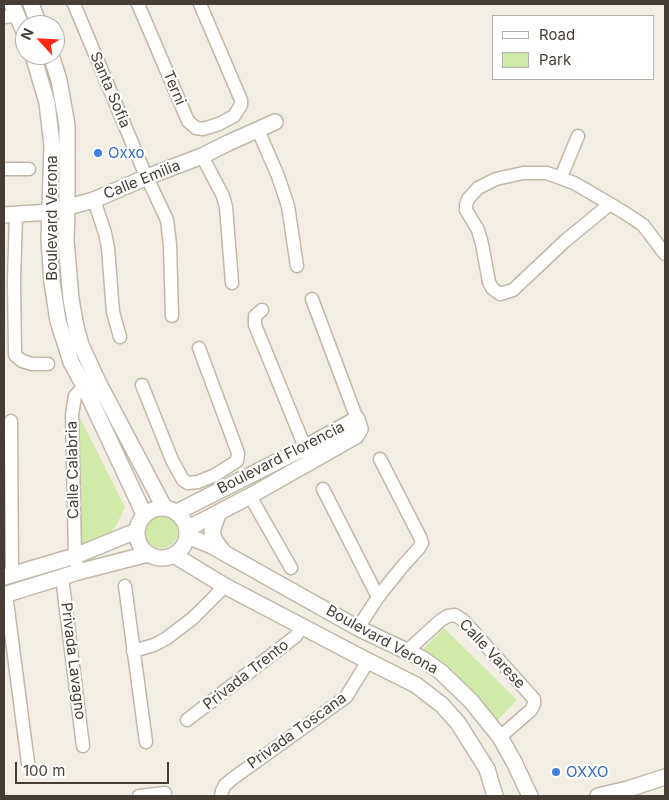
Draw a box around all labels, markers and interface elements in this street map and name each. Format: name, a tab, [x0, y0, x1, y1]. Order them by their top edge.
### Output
north arrow	[15, 15, 65, 65]
legend	[492, 15, 654, 80]
text: N	[17, 25, 37, 42]
text: Road	[539, 25, 575, 44]
street label: Santa Sofia	[86, 49, 134, 131]
text: Park	[539, 50, 571, 69]
street label: Terni	[159, 68, 189, 108]
place label: Oxxo	[108, 144, 145, 162]
marker: Oxxo	[92, 147, 104, 159]
street label: Boulevard Verona	[43, 155, 61, 281]
street label: Calle Emilia	[101, 156, 183, 204]
street label: Boulevard Florencia	[214, 418, 348, 498]
street label: Calle Calabria	[63, 421, 83, 519]
street label: Privada Lavagno	[57, 601, 89, 721]
street label: Boulevard Verona	[323, 602, 441, 678]
street label: Calle Varese	[455, 616, 529, 692]
street label: Privada Trento	[200, 636, 292, 714]
street label: Privada Toscana	[244, 689, 350, 773]
scale bar	[18, 752, 171, 784]
text: 100 m	[23, 761, 65, 780]
place label: OXXO	[566, 763, 608, 781]
marker: OXXO	[550, 766, 562, 778]

